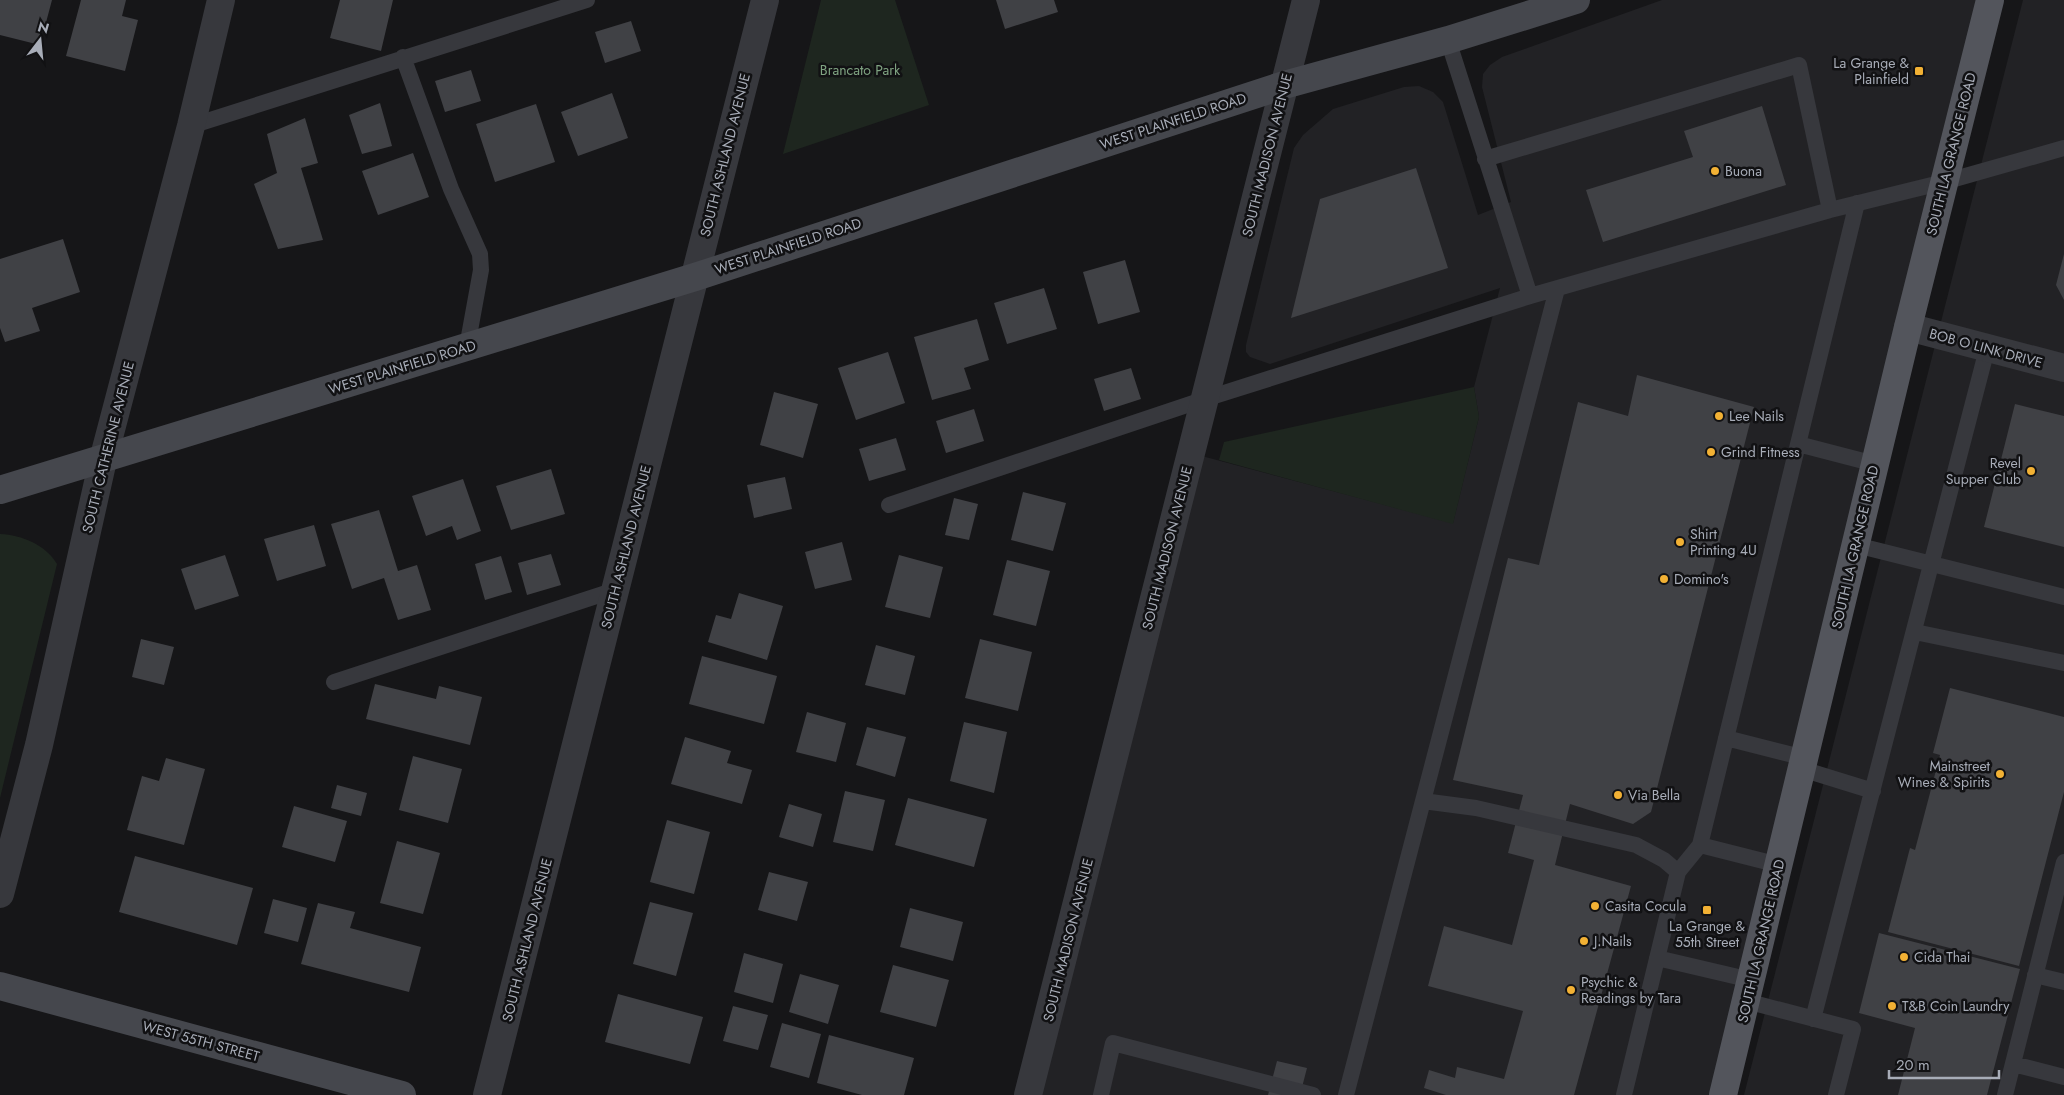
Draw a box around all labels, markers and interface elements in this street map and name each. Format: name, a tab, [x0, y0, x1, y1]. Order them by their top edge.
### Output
north arrow	[15, 15, 65, 65]
text: N	[35, 16, 52, 39]
place label: La Grange & Plainfield	[1833, 53, 1910, 89]
park label: Brancato Park	[820, 60, 901, 80]
marker: La Grange & Plainfield	[1913, 65, 1925, 77]
street label: SOUTH LA GRANGE ROAD	[1921, 70, 1981, 238]
street label: SOUTH ASHLAND AVENUE	[695, 71, 755, 239]
street label: SOUTH MADISON AVENUE	[1237, 71, 1297, 239]
street label: WEST PLAINFIELD ROAD	[1097, 88, 1249, 154]
place label: Buona	[1725, 161, 1762, 181]
marker: Buona	[1709, 165, 1721, 177]
street label: WEST PLAINFIELD ROAD	[712, 213, 864, 279]
street label: BOB O LINK DRIVE	[1927, 323, 2045, 373]
street label: WEST PLAINFIELD ROAD	[326, 335, 478, 399]
street label: SOUTH CATHERINE AVENUE	[77, 359, 139, 535]
place label: Lee Nails	[1729, 406, 1784, 426]
marker: Lee Nails	[1713, 410, 1725, 422]
place label: Grind Fitness	[1721, 442, 1800, 462]
marker: Grind Fitness	[1705, 446, 1717, 458]
place label: Revel Supper Club	[1946, 453, 2021, 489]
street label: SOUTH ASHLAND AVENUE	[596, 463, 656, 631]
street label: SOUTH LA GRANGE ROAD	[1826, 463, 1884, 631]
street label: SOUTH MADISON AVENUE	[1137, 464, 1197, 632]
marker: Revel Supper Club	[2025, 465, 2037, 477]
place label: Shirt Printing 4U	[1690, 524, 1757, 560]
marker: Shirt Printing 4U	[1674, 536, 1686, 548]
place label: Domino's	[1674, 569, 1729, 589]
marker: Domino's	[1658, 573, 1670, 585]
place label: Mainstreet Wines & Spirits	[1898, 756, 1991, 792]
marker: Mainstreet Wines & Spirits	[1994, 768, 2006, 780]
place label: Via Bella	[1628, 785, 1680, 805]
marker: Via Bella	[1612, 789, 1624, 801]
street label: SOUTH ASHLAND AVENUE	[497, 856, 557, 1024]
street label: SOUTH MADISON AVENUE	[1038, 856, 1098, 1024]
street label: SOUTH LA GRANGE ROAD	[1732, 857, 1790, 1025]
place label: Casita Cocula	[1605, 896, 1686, 916]
marker: Casita Cocula	[1589, 900, 1601, 912]
marker: La Grange & 55th Street	[1701, 904, 1713, 916]
place label: La Grange & 55th Street	[1669, 916, 1745, 952]
place label: J.Nails	[1592, 931, 1632, 951]
marker: J.Nails	[1578, 935, 1590, 947]
place label: Cida Thai	[1914, 947, 1970, 967]
marker: Cida Thai	[1898, 951, 1910, 963]
place label: Psychic & Readings by Tara	[1581, 972, 1681, 1008]
marker: Psychic & Readings by Tara	[1565, 984, 1577, 996]
place label: T&B Coin Laundry	[1902, 996, 2010, 1016]
marker: T&B Coin Laundry	[1886, 1000, 1898, 1012]
street label: WEST 55TH STREET	[140, 1016, 262, 1066]
scale bar	[1889, 1048, 1999, 1080]
text: 20 m	[1896, 1054, 1930, 1076]

